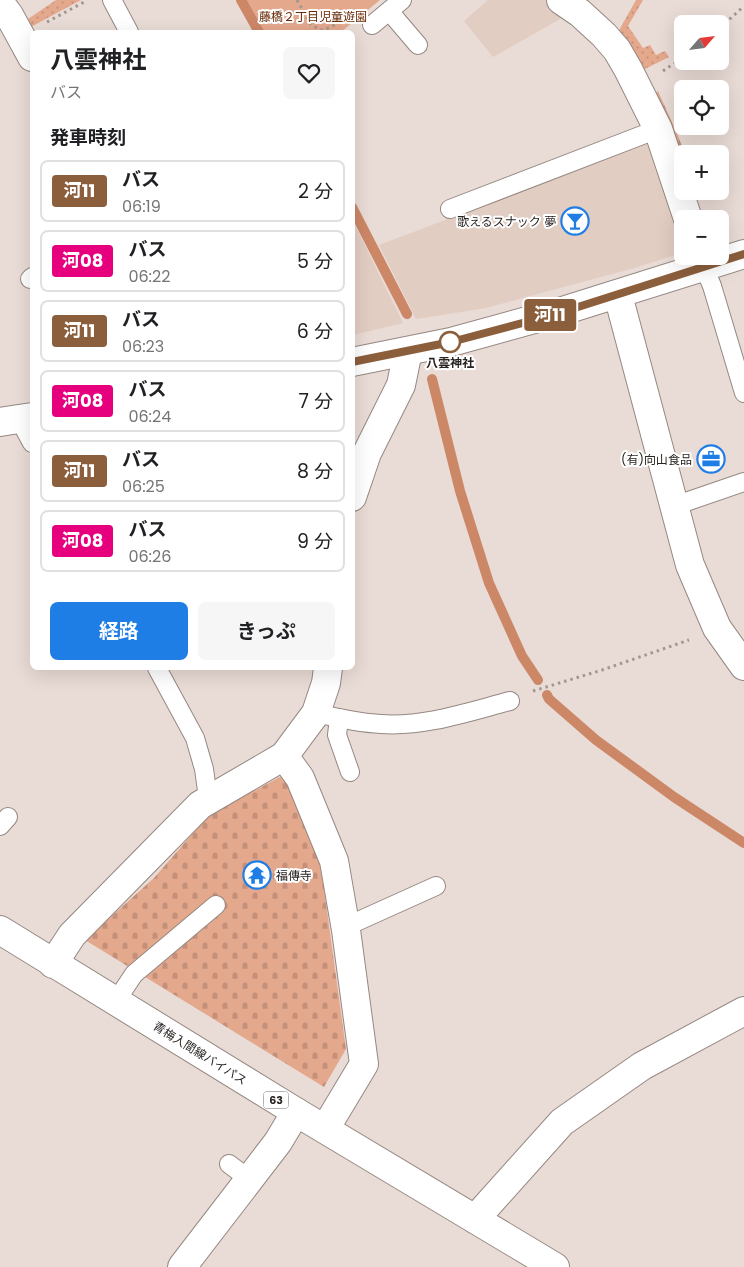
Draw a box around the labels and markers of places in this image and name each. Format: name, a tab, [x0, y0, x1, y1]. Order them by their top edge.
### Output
bar icon: 歌えるスナック 夢	[560, 206, 590, 236]
place label: 歌えるスナック 夢	[457, 213, 556, 230]
marker: 八雲神社	[439, 331, 461, 353]
place label: 八雲神社	[426, 354, 474, 371]
office icon: (有)向山食品	[696, 444, 726, 474]
place label: (有)向山食品	[621, 451, 692, 468]
temple icon: 福傳寺	[242, 860, 272, 890]
place label: 福傳寺	[276, 867, 312, 884]

